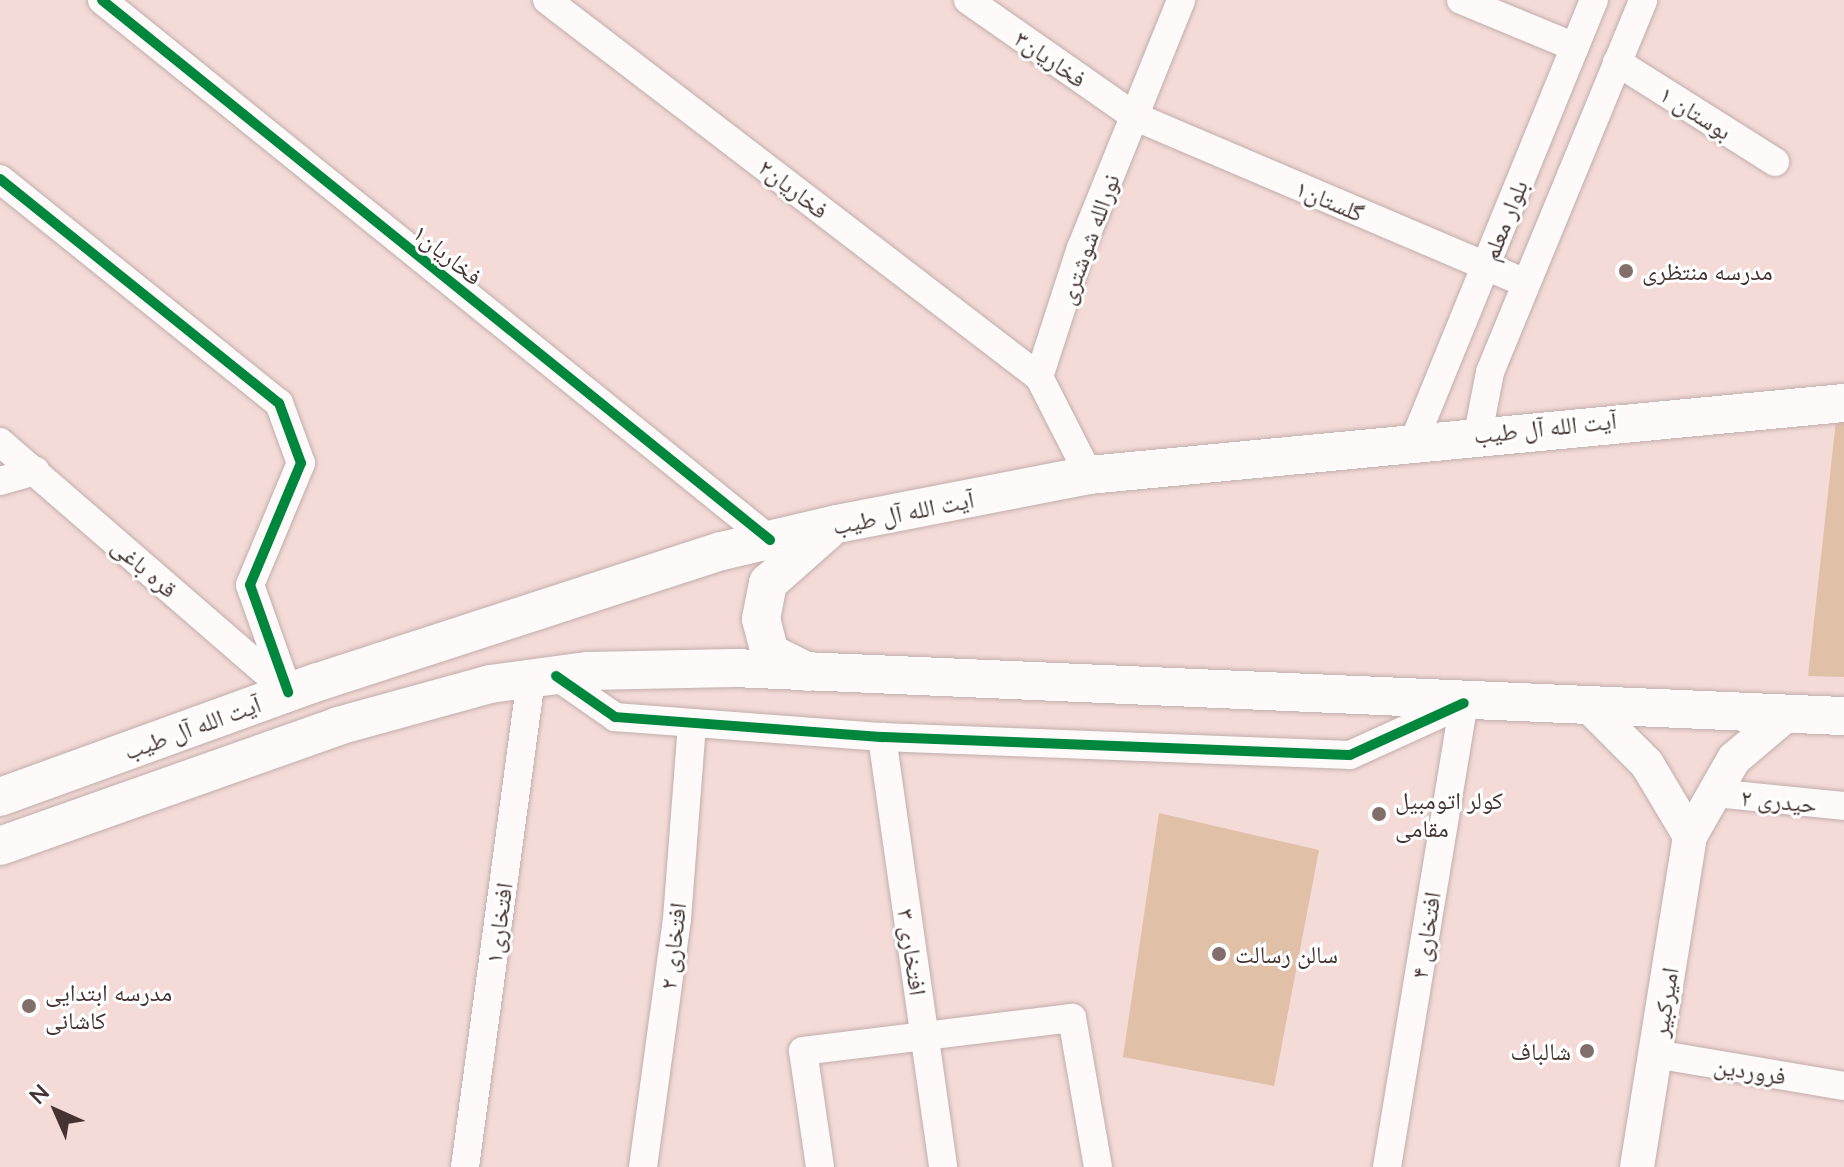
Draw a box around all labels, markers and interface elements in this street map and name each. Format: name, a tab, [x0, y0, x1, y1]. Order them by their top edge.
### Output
street label: فخاریان۳	[1010, 23, 1092, 93]
street label: بوستان ۱	[1655, 79, 1737, 145]
street label: فخاریان۲	[753, 152, 835, 224]
street label: نورالله شوشتری	[1051, 170, 1125, 308]
street label: گلستان۱	[1292, 173, 1368, 227]
street label: بلوار معلم	[1475, 176, 1533, 264]
street label: فخاریان۱	[408, 217, 488, 291]
place label: مدرسه منتظری	[1642, 257, 1773, 285]
marker: مدرسه منتظری	[1617, 262, 1635, 280]
street label: آیت الله آل طیب	[1472, 405, 1618, 449]
street label: آیت الله آل طیب	[830, 484, 976, 540]
street label: قره باغی	[106, 531, 184, 603]
street label: آیت الله آل طیب	[120, 689, 264, 765]
street label: حیدری ۲	[1740, 782, 1818, 818]
place label: کولر اتومبیل مقامی	[1395, 786, 1503, 842]
marker: کولر اتومبیل مقامی	[1370, 805, 1388, 823]
street label: افتخاری۱	[478, 881, 518, 965]
street label: افتخاری ۴	[1404, 890, 1446, 980]
street label: افتخاری ۲	[652, 901, 692, 991]
street label: افتخاری ۳	[893, 907, 933, 997]
place label: سالن رسالت	[1235, 940, 1338, 968]
marker: سالن رسالت	[1210, 945, 1228, 963]
street label: امیرکبیر	[1644, 965, 1684, 1039]
place label: مدرسه ابتدایی کاشانی	[45, 978, 172, 1034]
marker: مدرسه ابتدایی کاشانی	[20, 997, 38, 1015]
place label: شالباف	[1511, 1037, 1571, 1065]
marker: شالباف	[1578, 1042, 1596, 1060]
street label: فروردین	[1712, 1050, 1788, 1090]
north arrow	[16, 1071, 96, 1151]
text: N	[23, 1078, 54, 1109]

